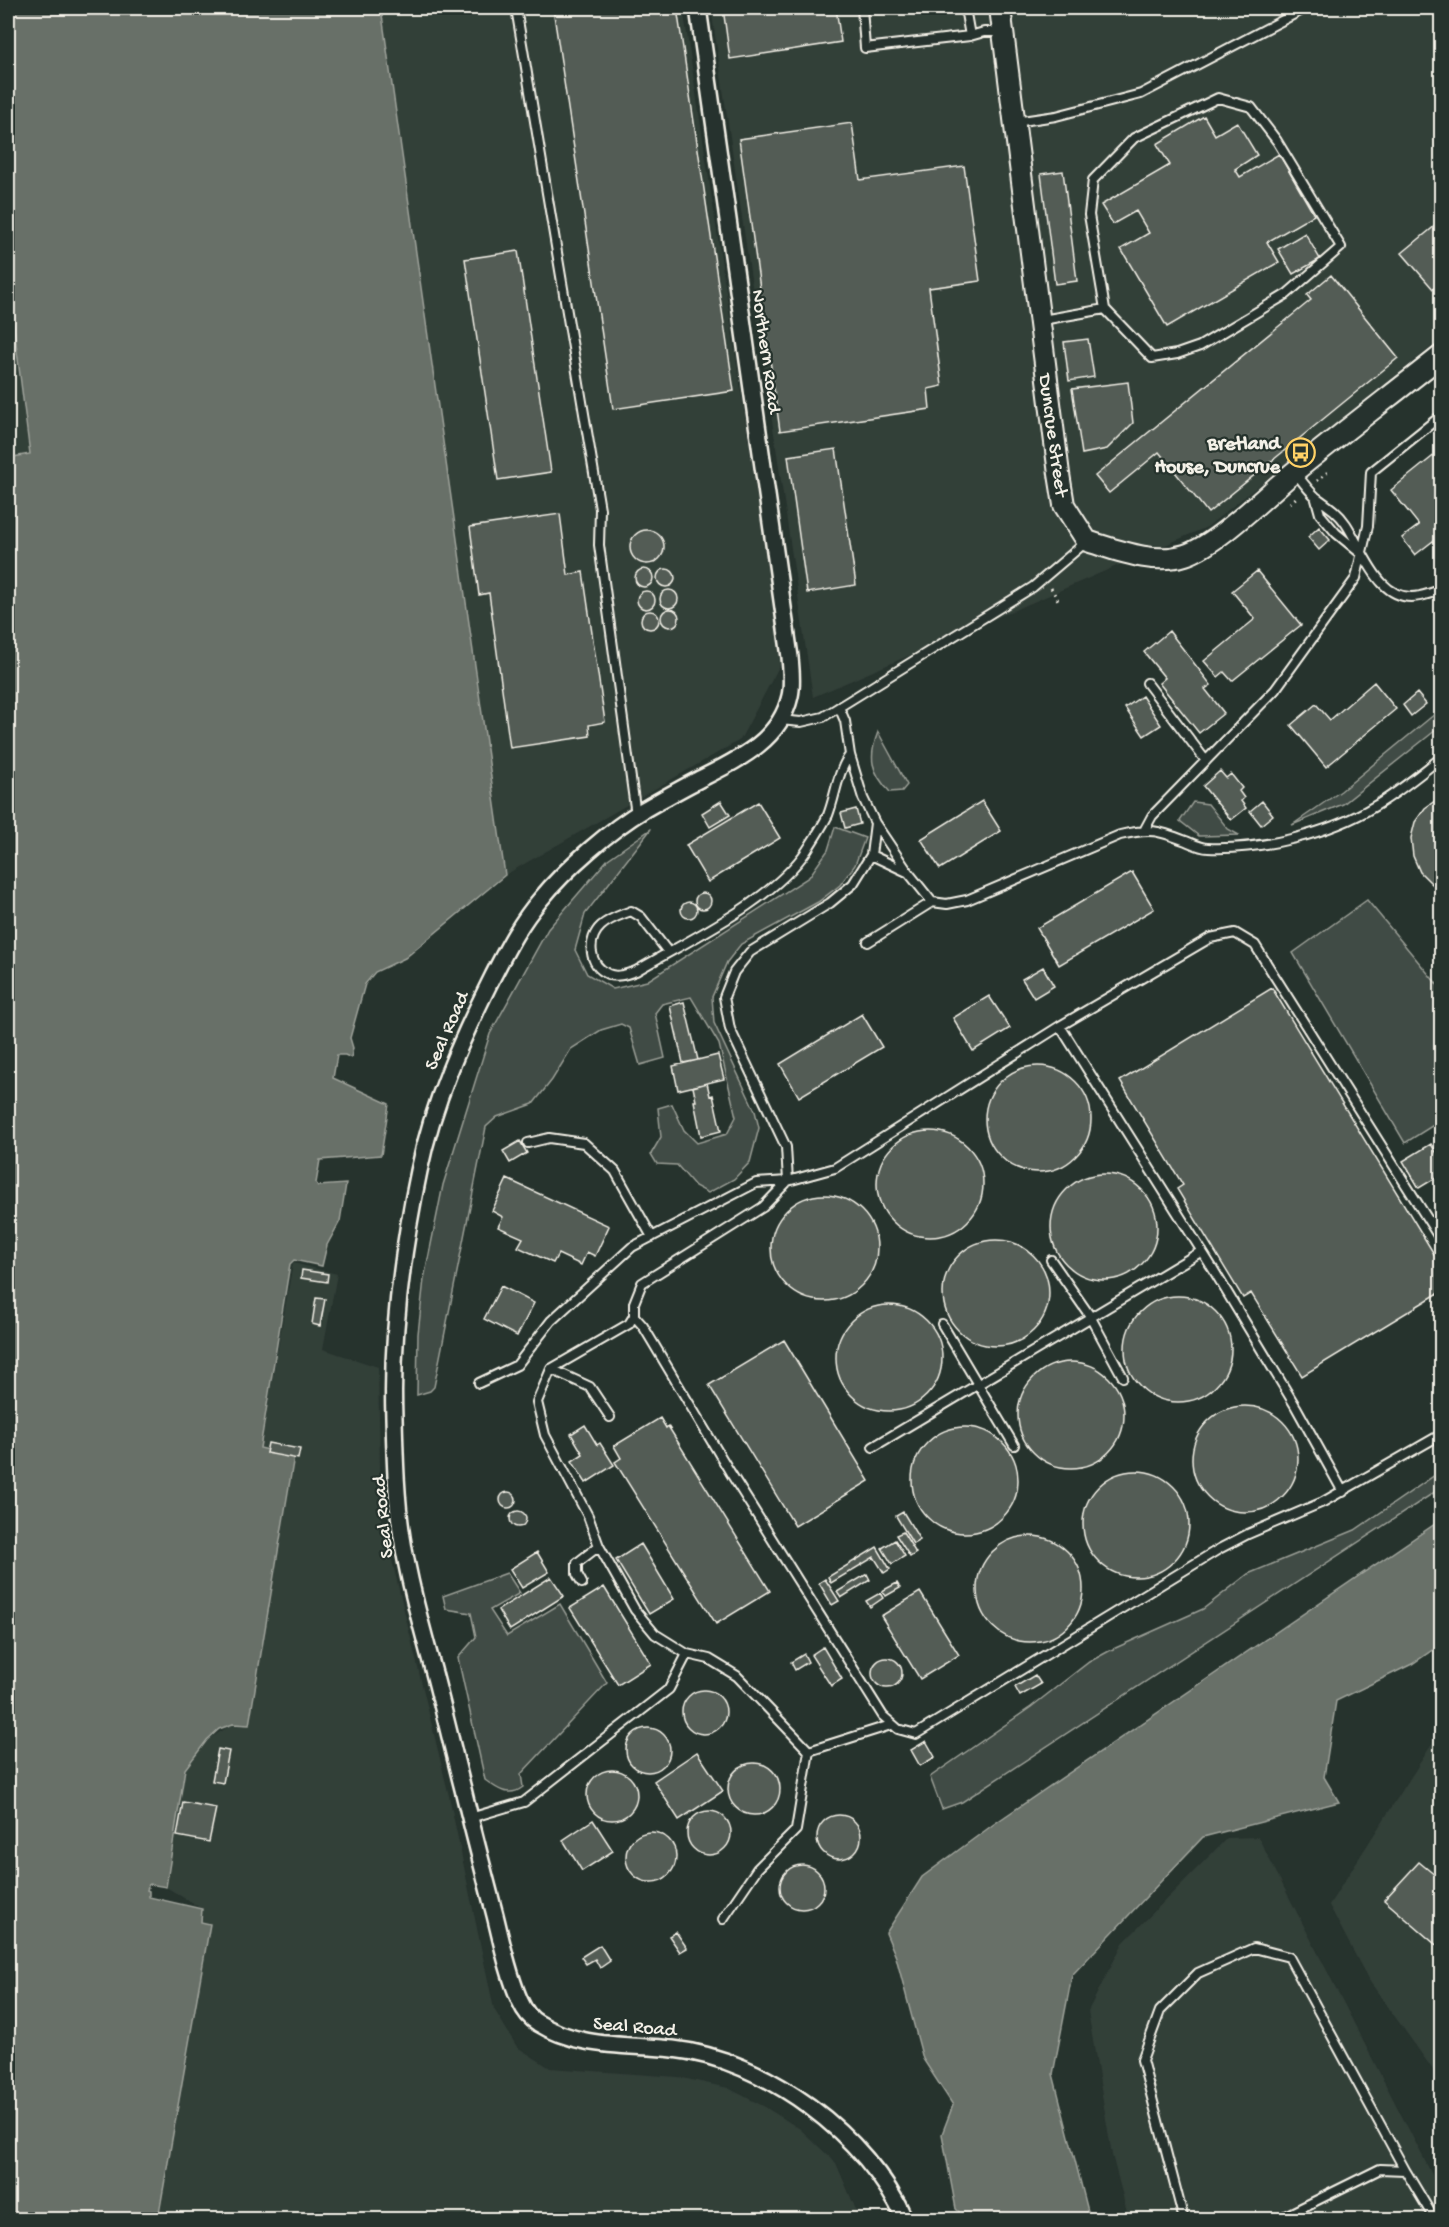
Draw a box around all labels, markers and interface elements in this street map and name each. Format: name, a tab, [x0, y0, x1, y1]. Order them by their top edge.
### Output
street label: Northern Road	[744, 288, 785, 417]
street label: Duncrue Street	[1031, 371, 1072, 500]
place label: Bretland House, Duncrue	[1155, 434, 1282, 480]
bus stop icon: Bretland House, Duncrue	[1285, 437, 1317, 469]
street label: Seal Road	[421, 987, 477, 1074]
street label: Seal Road	[368, 1472, 400, 1559]
street label: Seal Road	[592, 2013, 680, 2044]

